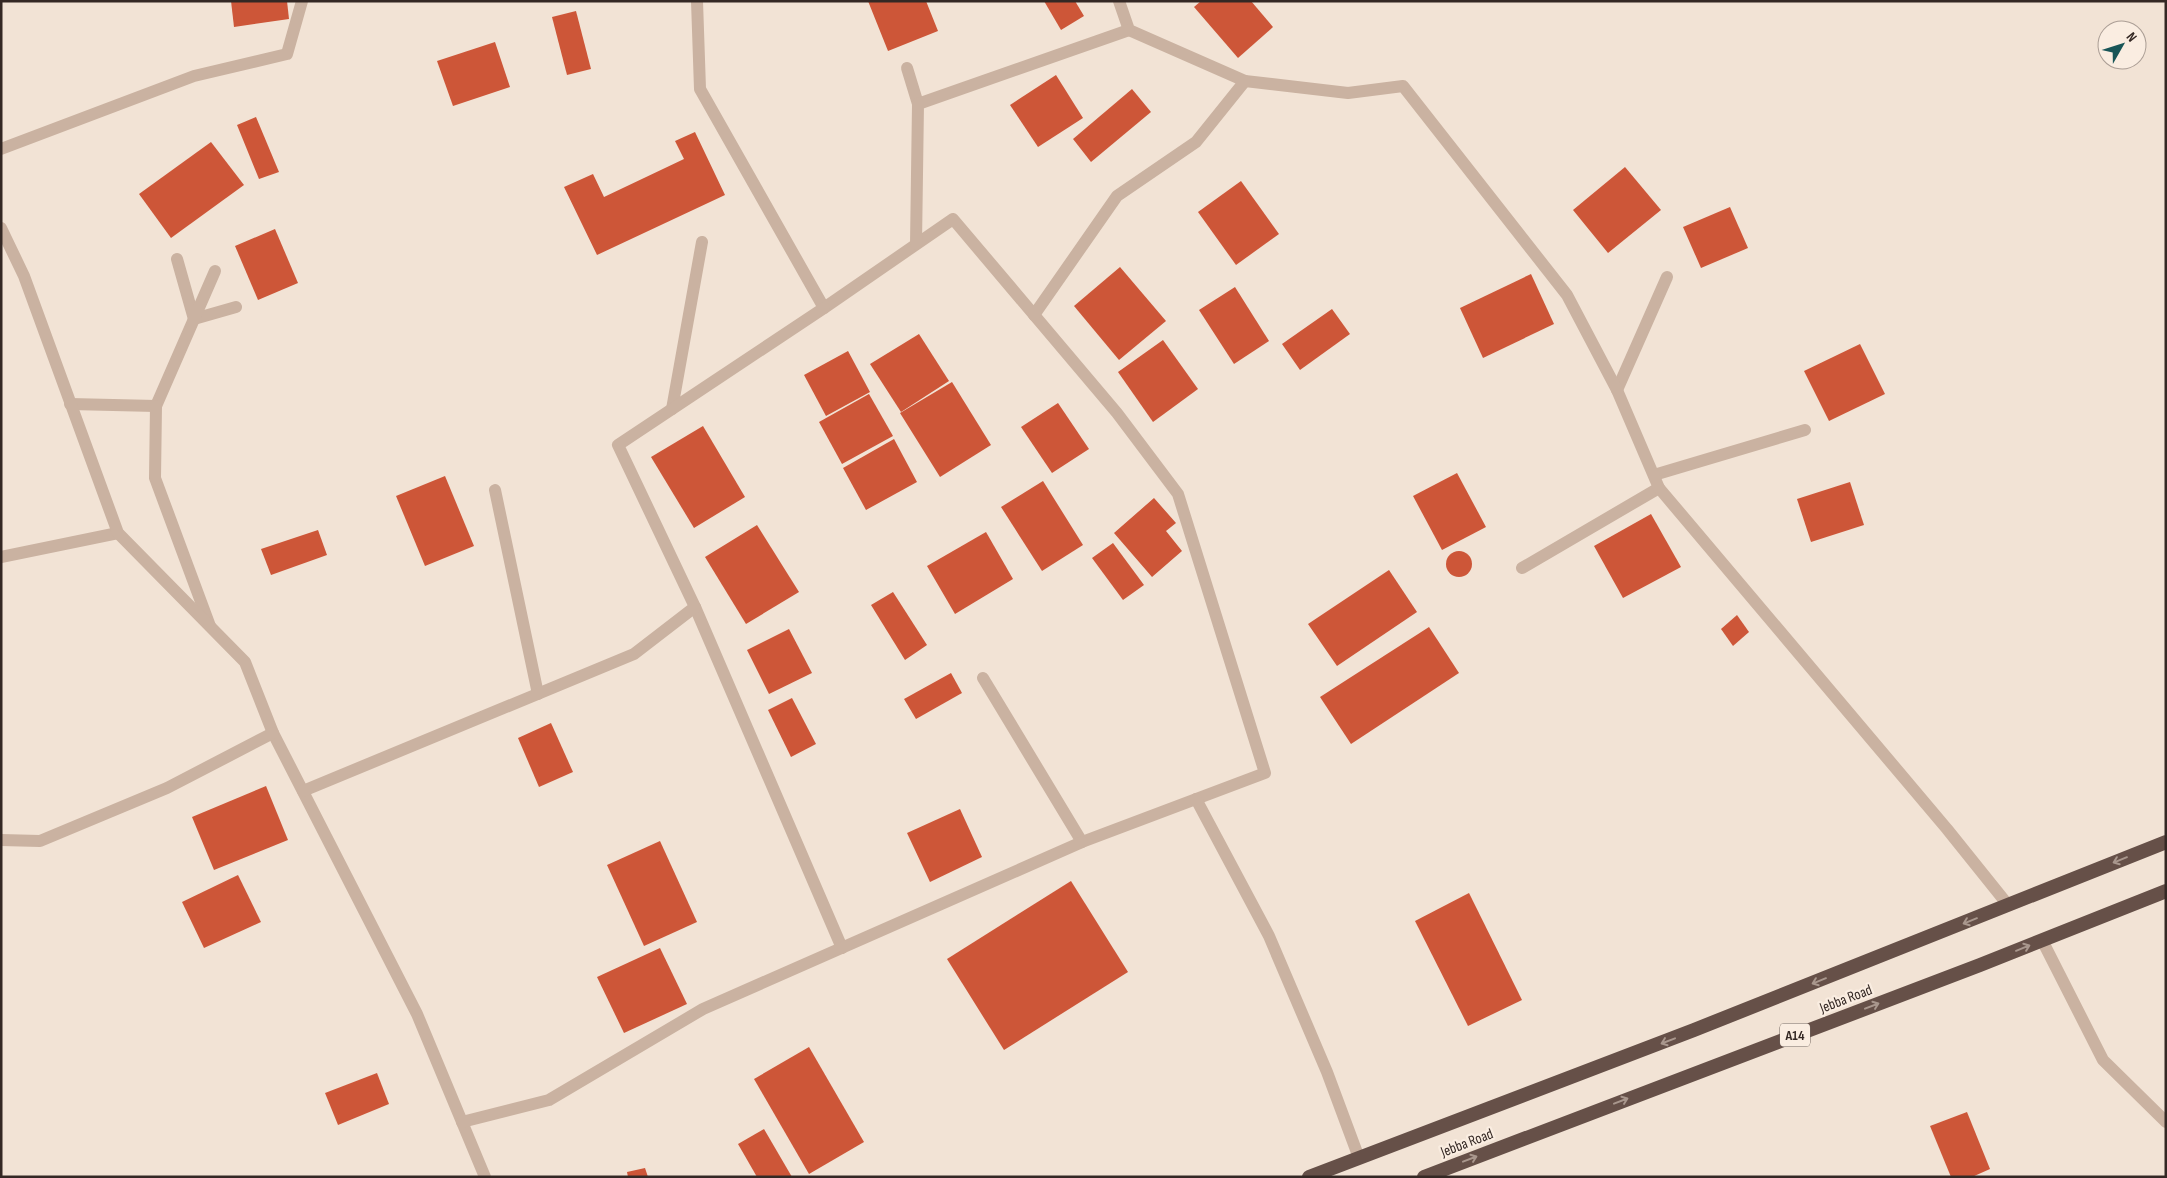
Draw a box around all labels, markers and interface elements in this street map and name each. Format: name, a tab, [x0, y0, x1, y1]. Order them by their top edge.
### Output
north arrow	[2097, 20, 2147, 70]
text: N	[2123, 29, 2141, 45]
one-way arrow	[2113, 856, 2129, 865]
one-way arrow	[1963, 916, 1978, 926]
one-way arrow	[2015, 942, 2030, 952]
one-way arrow	[1812, 977, 1827, 986]
street label: Jebba Road	[1816, 980, 1875, 1018]
one-way arrow	[1863, 1001, 1879, 1010]
road number: A14	[1780, 1024, 1810, 1046]
one-way arrow	[1660, 1037, 1675, 1046]
one-way arrow	[1613, 1096, 1629, 1105]
street label: Jebba Road	[1437, 1124, 1496, 1162]
one-way arrow	[1461, 1154, 1477, 1163]

